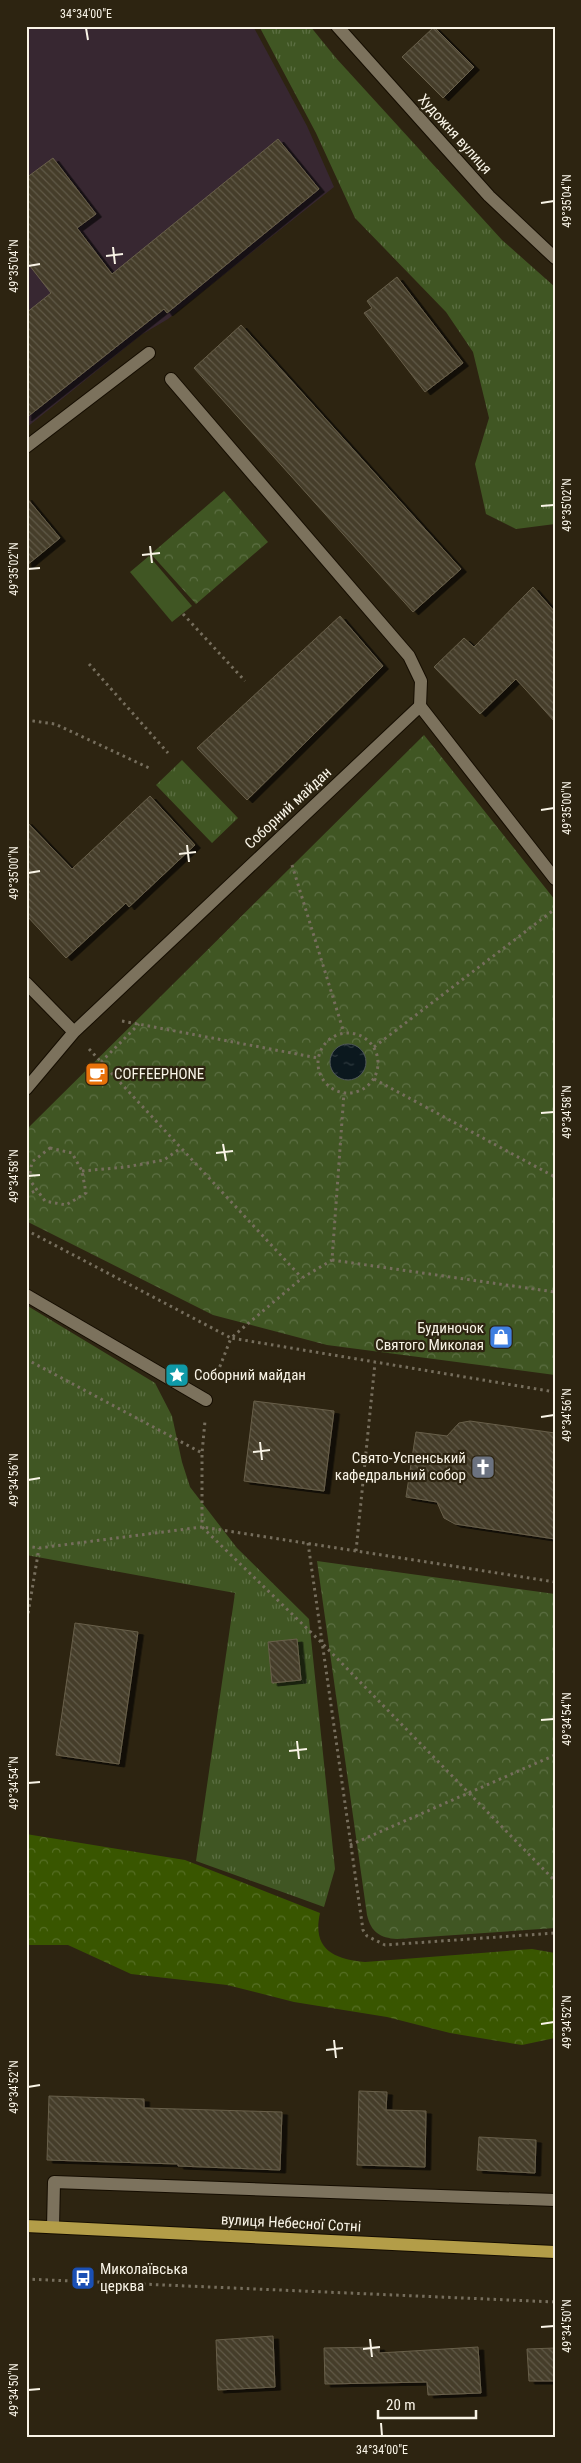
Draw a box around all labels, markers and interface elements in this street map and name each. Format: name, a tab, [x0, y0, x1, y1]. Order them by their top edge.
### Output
text: 34°34'00"E	[60, 7, 112, 21]
street label: Художня вулиця	[414, 90, 496, 178]
text: 49°35'04"N	[560, 174, 574, 228]
text: 49°35'04"N	[7, 239, 21, 293]
text: 49°35'02"N	[560, 478, 574, 532]
text: 49°35'02"N	[7, 542, 21, 596]
street label: Соборний майдан	[241, 763, 335, 853]
text: 49°35'00"N	[560, 781, 574, 835]
text: 49°35'00"N	[7, 846, 21, 900]
cafe icon: COFFEEPHONE	[84, 1061, 110, 1087]
place label: COFFEEPHONE	[114, 1065, 204, 1083]
text: 49°34'58"N	[560, 1085, 574, 1139]
text: 49°34'58"N	[7, 1149, 21, 1203]
place label: Будиночок Святого Миколая	[375, 1319, 484, 1354]
shop icon: Будиночок Святого Миколая	[488, 1324, 514, 1350]
place icon: Соборний майдан	[164, 1362, 190, 1388]
place label: Соборний майдан	[194, 1366, 306, 1384]
text: 49°34'56"N	[560, 1388, 574, 1442]
place label: Свято-Успенський кафедральний собор	[335, 1449, 466, 1484]
text: 49°34'56"N	[7, 1453, 21, 1507]
church icon: Свято-Успенський кафедральний собор	[470, 1454, 496, 1480]
text: 49°34'54"N	[560, 1692, 574, 1746]
text: 49°34'54"N	[7, 1756, 21, 1810]
text: 49°34'52"N	[560, 1995, 574, 2049]
text: 49°34'52"N	[7, 2060, 21, 2114]
street label: вулиця Небесної Сотні	[220, 2210, 362, 2236]
place label: Миколаївська церква	[100, 2260, 188, 2295]
bus stop icon: Миколаївська церква	[70, 2265, 96, 2291]
text: 49°34'50"N	[560, 2299, 574, 2353]
text: 49°34'50"N	[7, 2363, 21, 2417]
scale bar	[378, 2388, 476, 2420]
text: 20 m	[386, 2396, 416, 2414]
text: 34°34'00"E	[356, 2443, 408, 2457]

